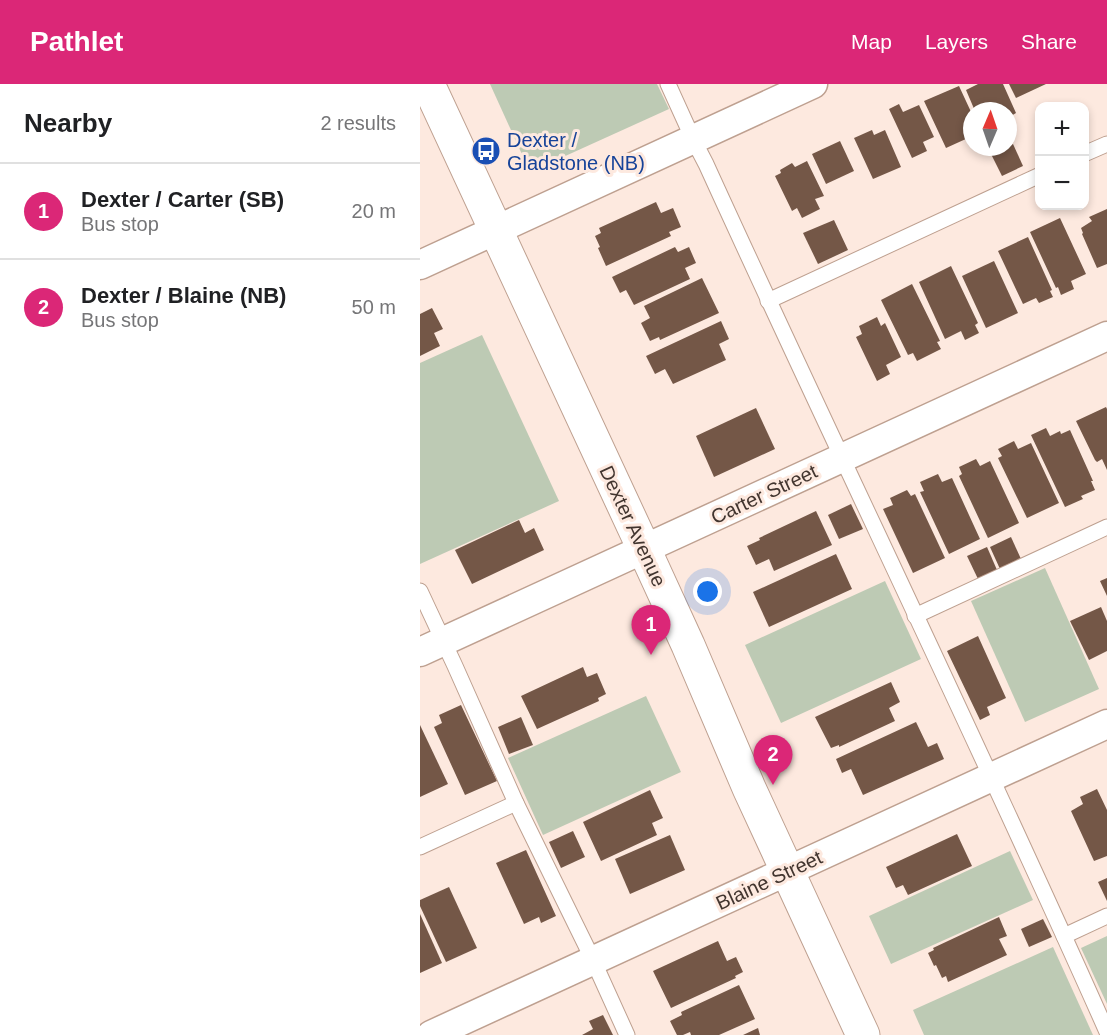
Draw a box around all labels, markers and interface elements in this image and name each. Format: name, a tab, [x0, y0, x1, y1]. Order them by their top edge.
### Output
text: Pathlet	[30, 26, 123, 57]
text: Map	[851, 30, 892, 53]
text: Layers	[925, 30, 988, 53]
text: Share	[1021, 30, 1077, 53]
north arrow	[963, 102, 1017, 156]
map controls	[1035, 102, 1089, 210]
button: +	[1035, 102, 1089, 156]
text: Nearby	[24, 108, 112, 138]
text: 2 results	[320, 112, 396, 134]
place label: Dexter / Gladstone (NB)	[507, 129, 645, 174]
bus stop icon: Dexter / Gladstone (NB)	[470, 135, 502, 167]
button: −	[1035, 156, 1089, 210]
text: Dexter / Carter (SB)	[81, 187, 284, 212]
text: 1	[38, 200, 49, 222]
text: 20 m	[352, 200, 396, 222]
text: Bus stop	[81, 213, 159, 235]
text: Dexter / Blaine (NB)	[81, 283, 286, 308]
text: 2	[38, 296, 49, 318]
text: 50 m	[352, 296, 396, 318]
text: Bus stop	[81, 309, 159, 331]
street label: Carter Street	[707, 460, 821, 528]
street label: Dexter Avenue	[595, 462, 671, 590]
your location	[693, 577, 722, 606]
pin: 1	[632, 606, 670, 655]
pin: 2	[754, 736, 792, 785]
street label: Blaine Street	[712, 846, 826, 914]

